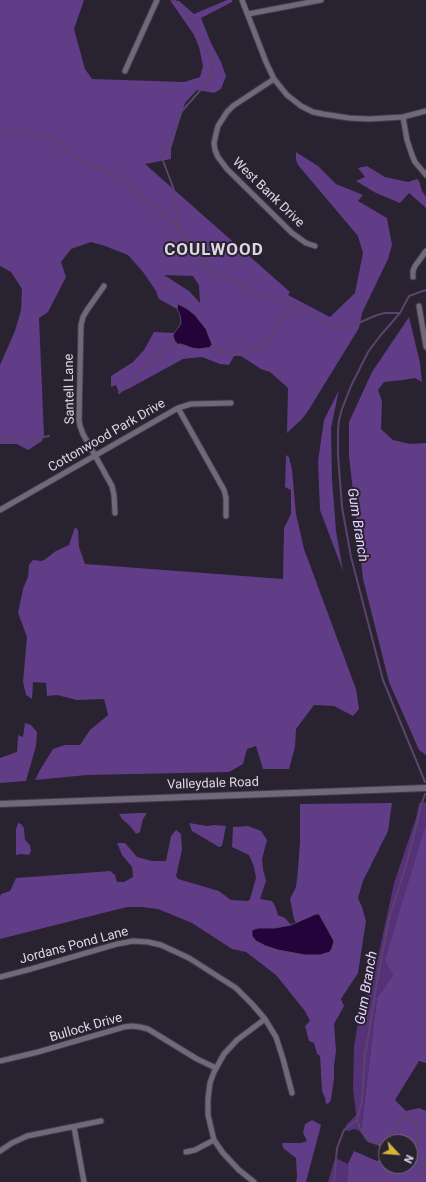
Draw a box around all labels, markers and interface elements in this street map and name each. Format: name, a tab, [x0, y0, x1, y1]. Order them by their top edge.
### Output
street label: West Bank Drive	[229, 155, 307, 231]
district label: COULWOOD	[164, 241, 264, 261]
street label: Santell Lane	[62, 353, 78, 425]
street label: Cottonwood Park Drive	[46, 396, 168, 476]
water label: Gum Branch	[343, 487, 371, 563]
street label: Valleydale Road	[167, 775, 259, 793]
street label: Jordans Pond Lane	[18, 924, 130, 968]
water label: Gum Branch	[352, 950, 382, 1026]
street label: Bullock Drive	[48, 1010, 124, 1046]
north arrow	[378, 1134, 418, 1174]
text: N	[401, 1153, 416, 1165]

